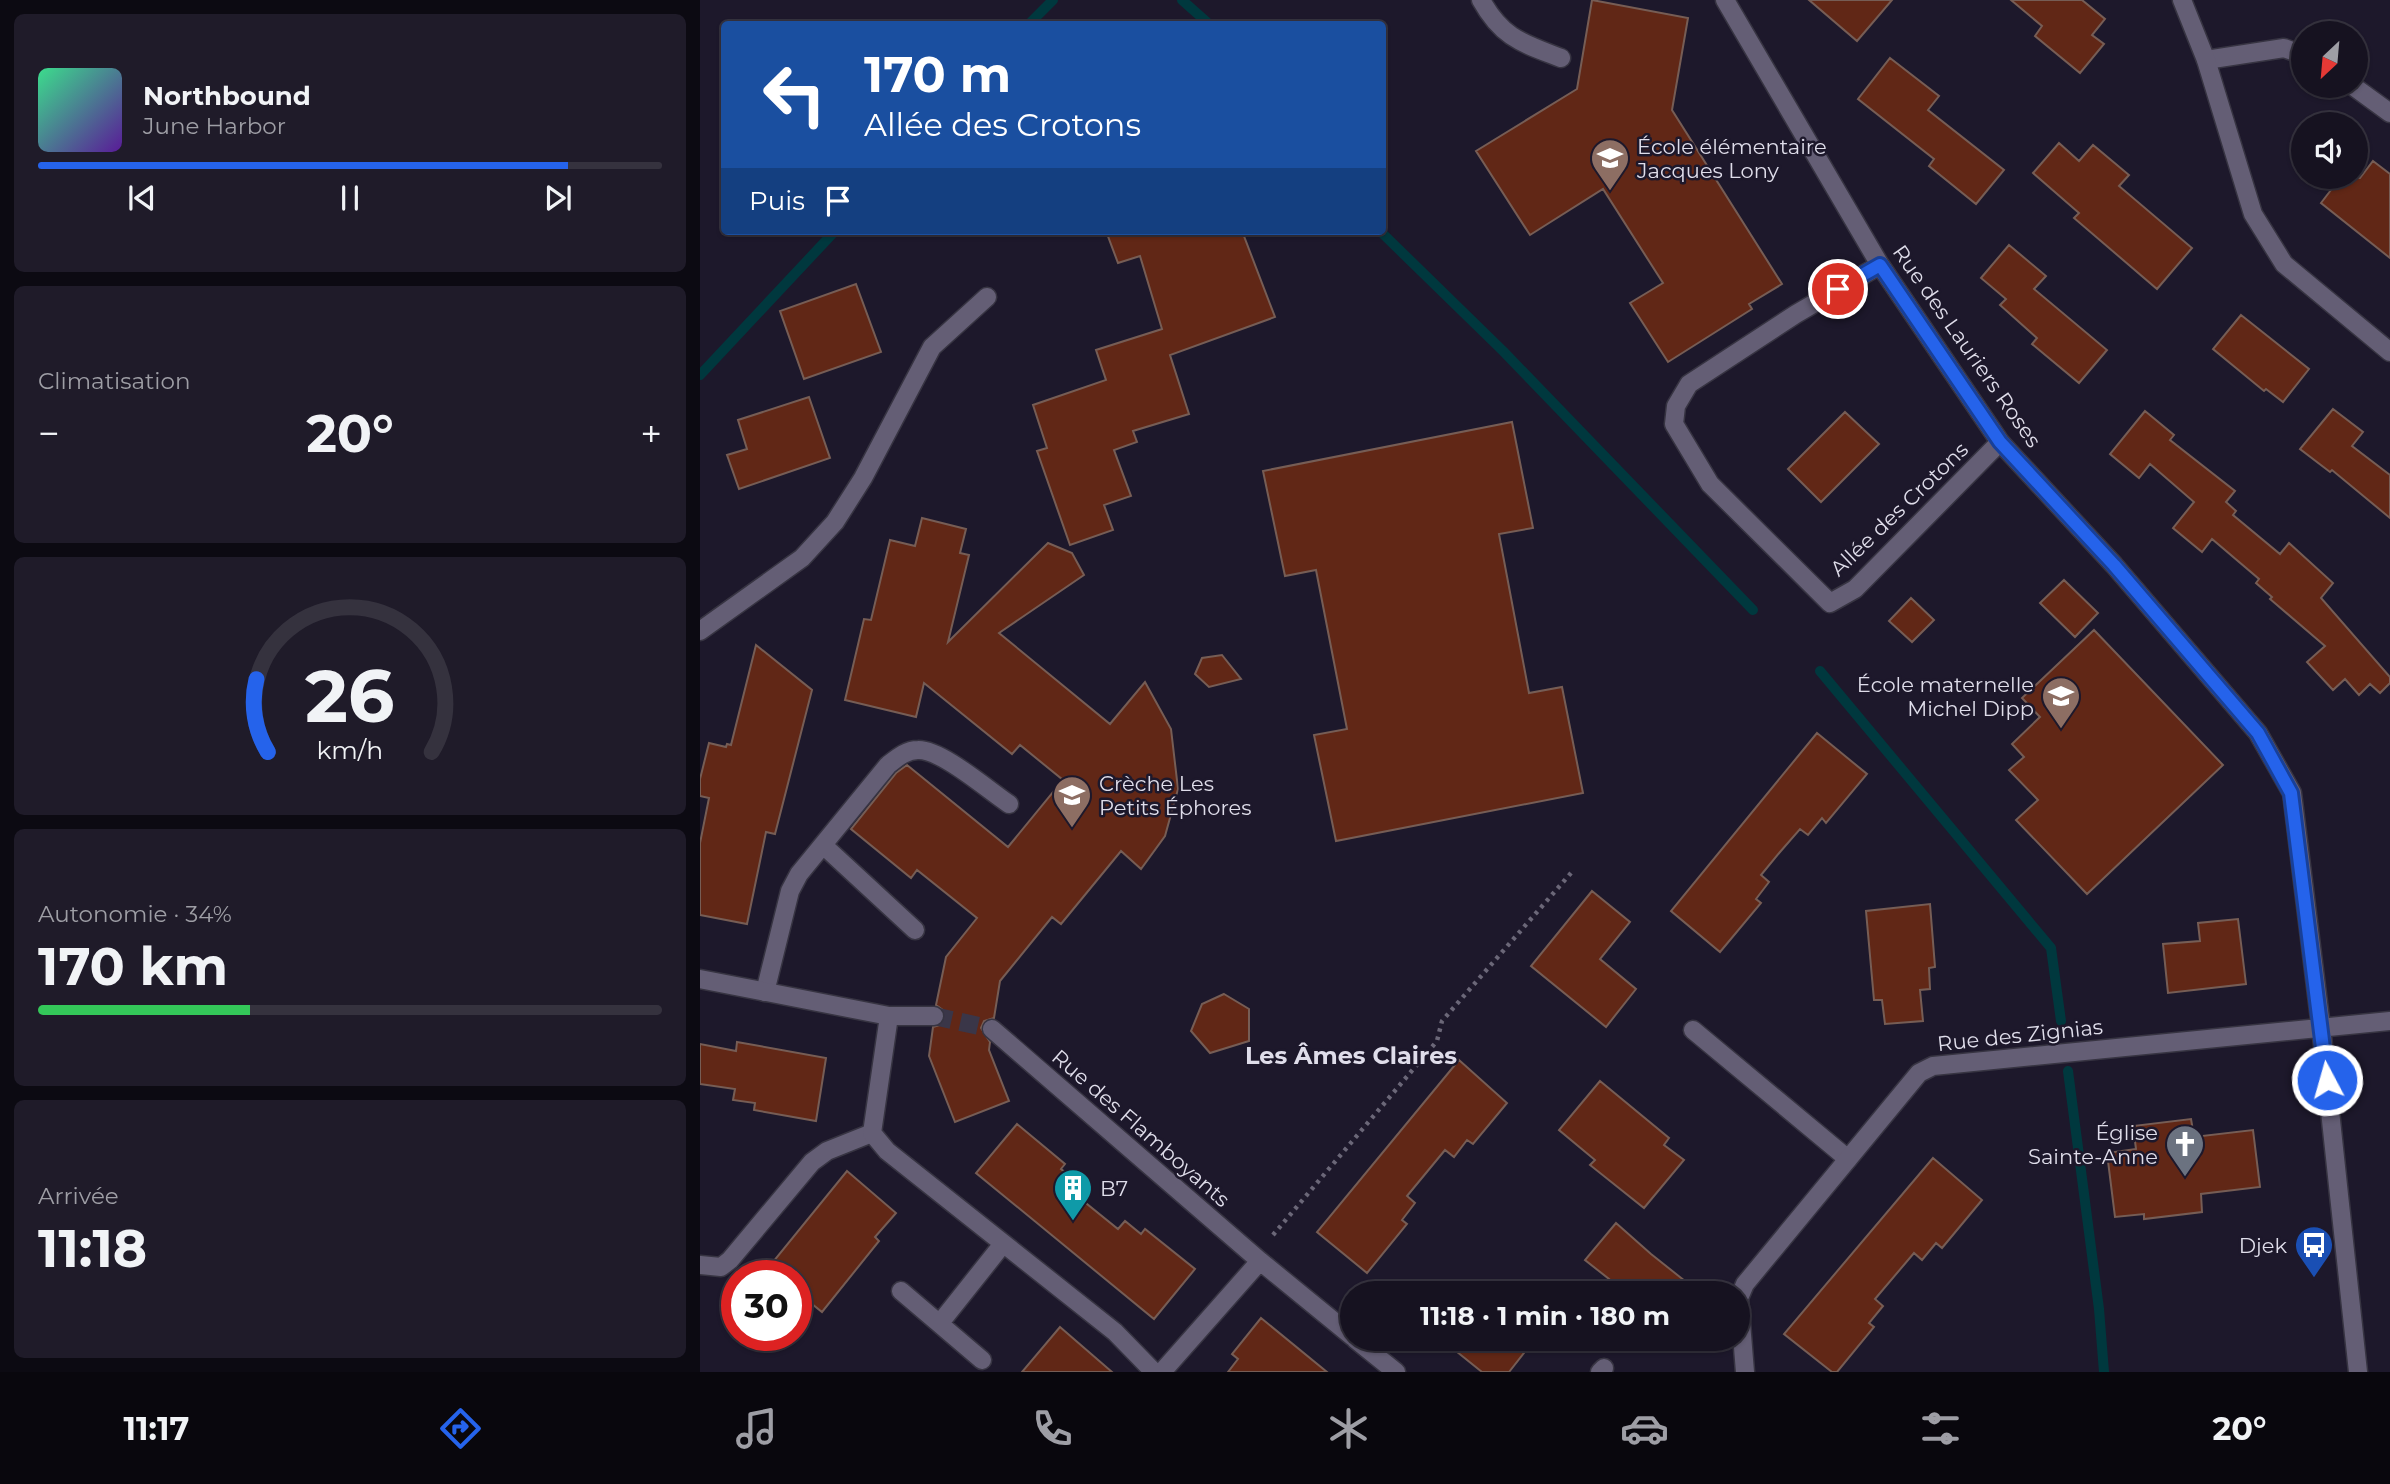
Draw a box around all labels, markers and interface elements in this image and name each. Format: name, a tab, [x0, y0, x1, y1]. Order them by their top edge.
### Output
north arrow	[2291, 21, 2368, 98]
map controls	[2291, 21, 2368, 189]
text: 170 m	[864, 45, 1011, 104]
icon: left	[749, 49, 840, 140]
text: Northbound	[143, 80, 311, 112]
text: Allée des Crotons	[864, 105, 1141, 144]
text: June Harbor	[143, 112, 286, 140]
button: sound	[2291, 112, 2368, 189]
place label: École élémentaire Jacques Lony	[1636, 134, 1827, 183]
school or university icon: École élémentaire Jacques Lony	[1589, 137, 1631, 192]
icon: previous	[123, 179, 161, 217]
icon: pause	[331, 179, 369, 217]
icon: next	[539, 179, 577, 217]
icon: arrive	[819, 182, 857, 220]
text: Puis	[749, 185, 805, 217]
street label: Rue des Lauriers Roses	[1888, 240, 2046, 452]
pin	[1808, 259, 1868, 319]
icon: arrive	[1819, 270, 1857, 308]
text: Climatisation	[38, 367, 190, 395]
text: 20°	[306, 402, 394, 465]
text: −	[38, 410, 60, 457]
text: +	[640, 410, 662, 457]
street label: Allée des Crotons	[1825, 437, 1973, 581]
text: 26	[305, 652, 395, 740]
place label: École maternelle Michel Dipp	[1857, 672, 2034, 721]
school or university icon: École maternelle Michel Dipp	[2040, 675, 2082, 730]
text: km/h	[317, 735, 383, 765]
place label: Crèche Les Petits Éphores	[1099, 771, 1252, 820]
school or university icon: Crèche Les Petits Éphores	[1051, 774, 1093, 829]
text: Autonomie · 34%	[38, 900, 232, 928]
text: 170 km	[38, 935, 228, 998]
street label: Rue des Zignias	[1936, 1014, 2104, 1056]
district label: Les Âmes Claires	[1245, 1041, 1457, 1070]
position arrow	[2290, 1043, 2364, 1117]
street label: Rue des Flamboyants	[1047, 1044, 1235, 1212]
place label: Église Sainte-Anne	[2028, 1120, 2158, 1169]
church icon: Église Sainte-Anne	[2164, 1123, 2206, 1178]
building icon: B7	[1052, 1167, 1094, 1222]
place label: B7	[1100, 1176, 1128, 1201]
text: Arrivée	[38, 1182, 119, 1210]
text: 11:18	[38, 1217, 147, 1280]
bus stop icon: Djek	[2293, 1224, 2335, 1279]
place label: Djek	[2239, 1233, 2287, 1258]
speed limit sign: 30	[721, 1260, 812, 1351]
text: 11:18 · 1 min · 180 m	[1420, 1300, 1670, 1332]
icon: directions	[436, 1404, 485, 1453]
icon: music	[732, 1404, 781, 1453]
icon: phone	[1028, 1404, 1077, 1453]
icon: climate	[1324, 1404, 1373, 1453]
icon: car	[1620, 1404, 1669, 1453]
icon: filters	[1916, 1404, 1965, 1453]
text: 11:17	[124, 1409, 189, 1448]
text: 20°	[2212, 1409, 2266, 1448]

